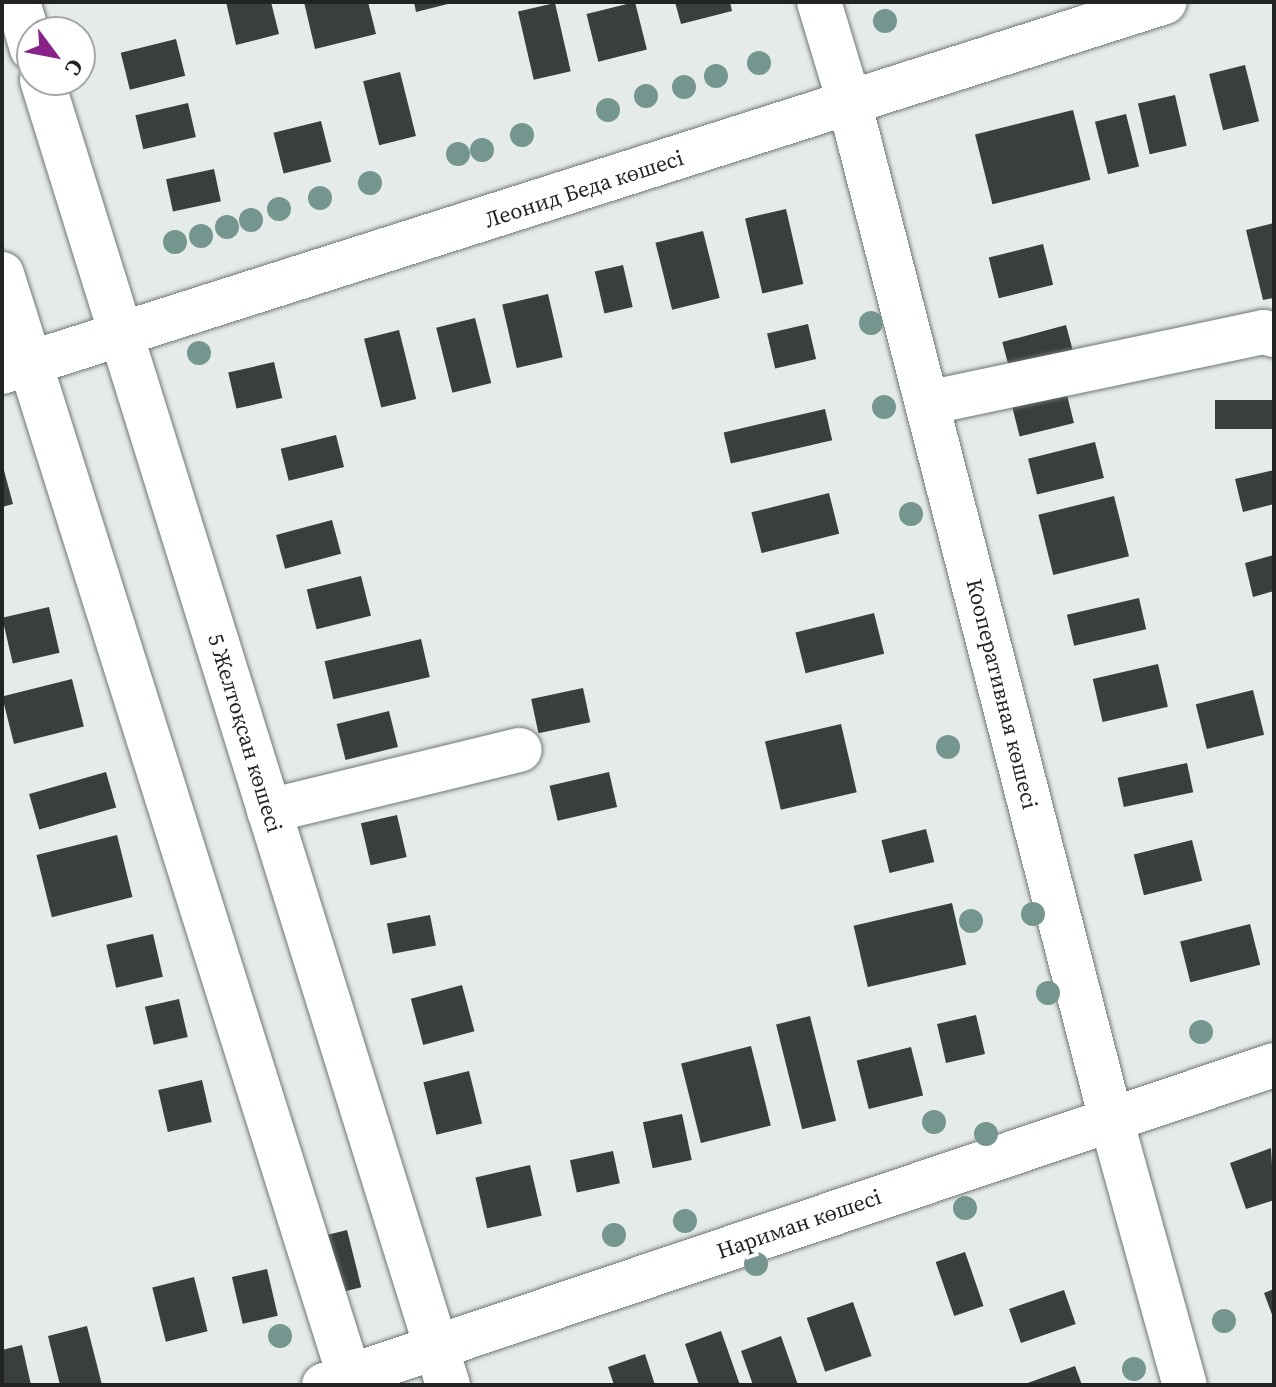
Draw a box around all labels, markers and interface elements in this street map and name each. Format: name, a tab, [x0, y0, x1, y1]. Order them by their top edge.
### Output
north arrow	[16, 16, 96, 96]
text: С	[58, 54, 91, 81]
street label: Леонид Беда көшесі	[481, 144, 687, 234]
street label: Кооперативная көшесі	[961, 576, 1043, 812]
street label: 5 Желтоқсан көшесі	[202, 631, 288, 835]
street label: Нариман көшесі	[713, 1184, 885, 1264]

